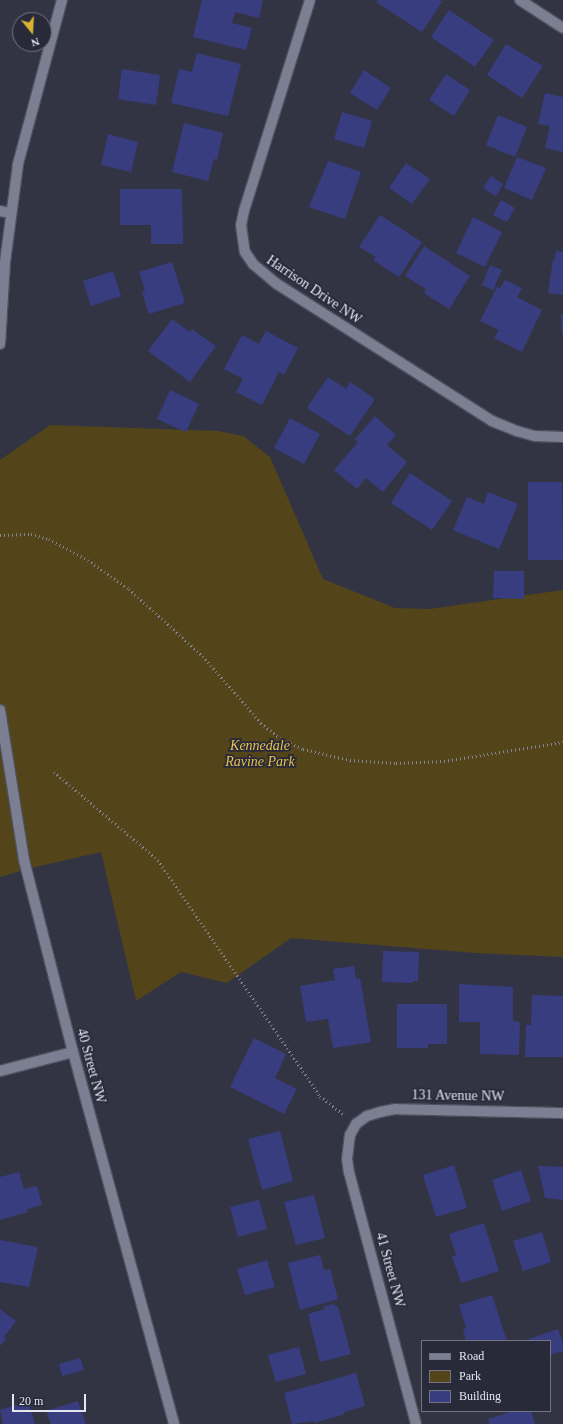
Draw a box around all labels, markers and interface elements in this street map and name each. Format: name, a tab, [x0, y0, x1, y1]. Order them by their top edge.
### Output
north arrow	[12, 12, 52, 52]
text: N	[30, 36, 41, 49]
street label: Harrison Drive NW	[263, 252, 365, 328]
park label: Kennedale Ravine Park	[225, 738, 295, 770]
street label: 40 Street NW	[73, 1027, 109, 1105]
street label: 131 Avenue NW	[411, 1087, 505, 1105]
street label: 41 Street NW	[372, 1231, 408, 1309]
legend	[421, 1340, 551, 1412]
text: Road	[459, 1349, 484, 1363]
text: Park	[459, 1369, 481, 1383]
scale bar	[14, 1386, 88, 1412]
text: Building	[459, 1389, 501, 1403]
text: 20 m	[19, 1394, 43, 1408]

